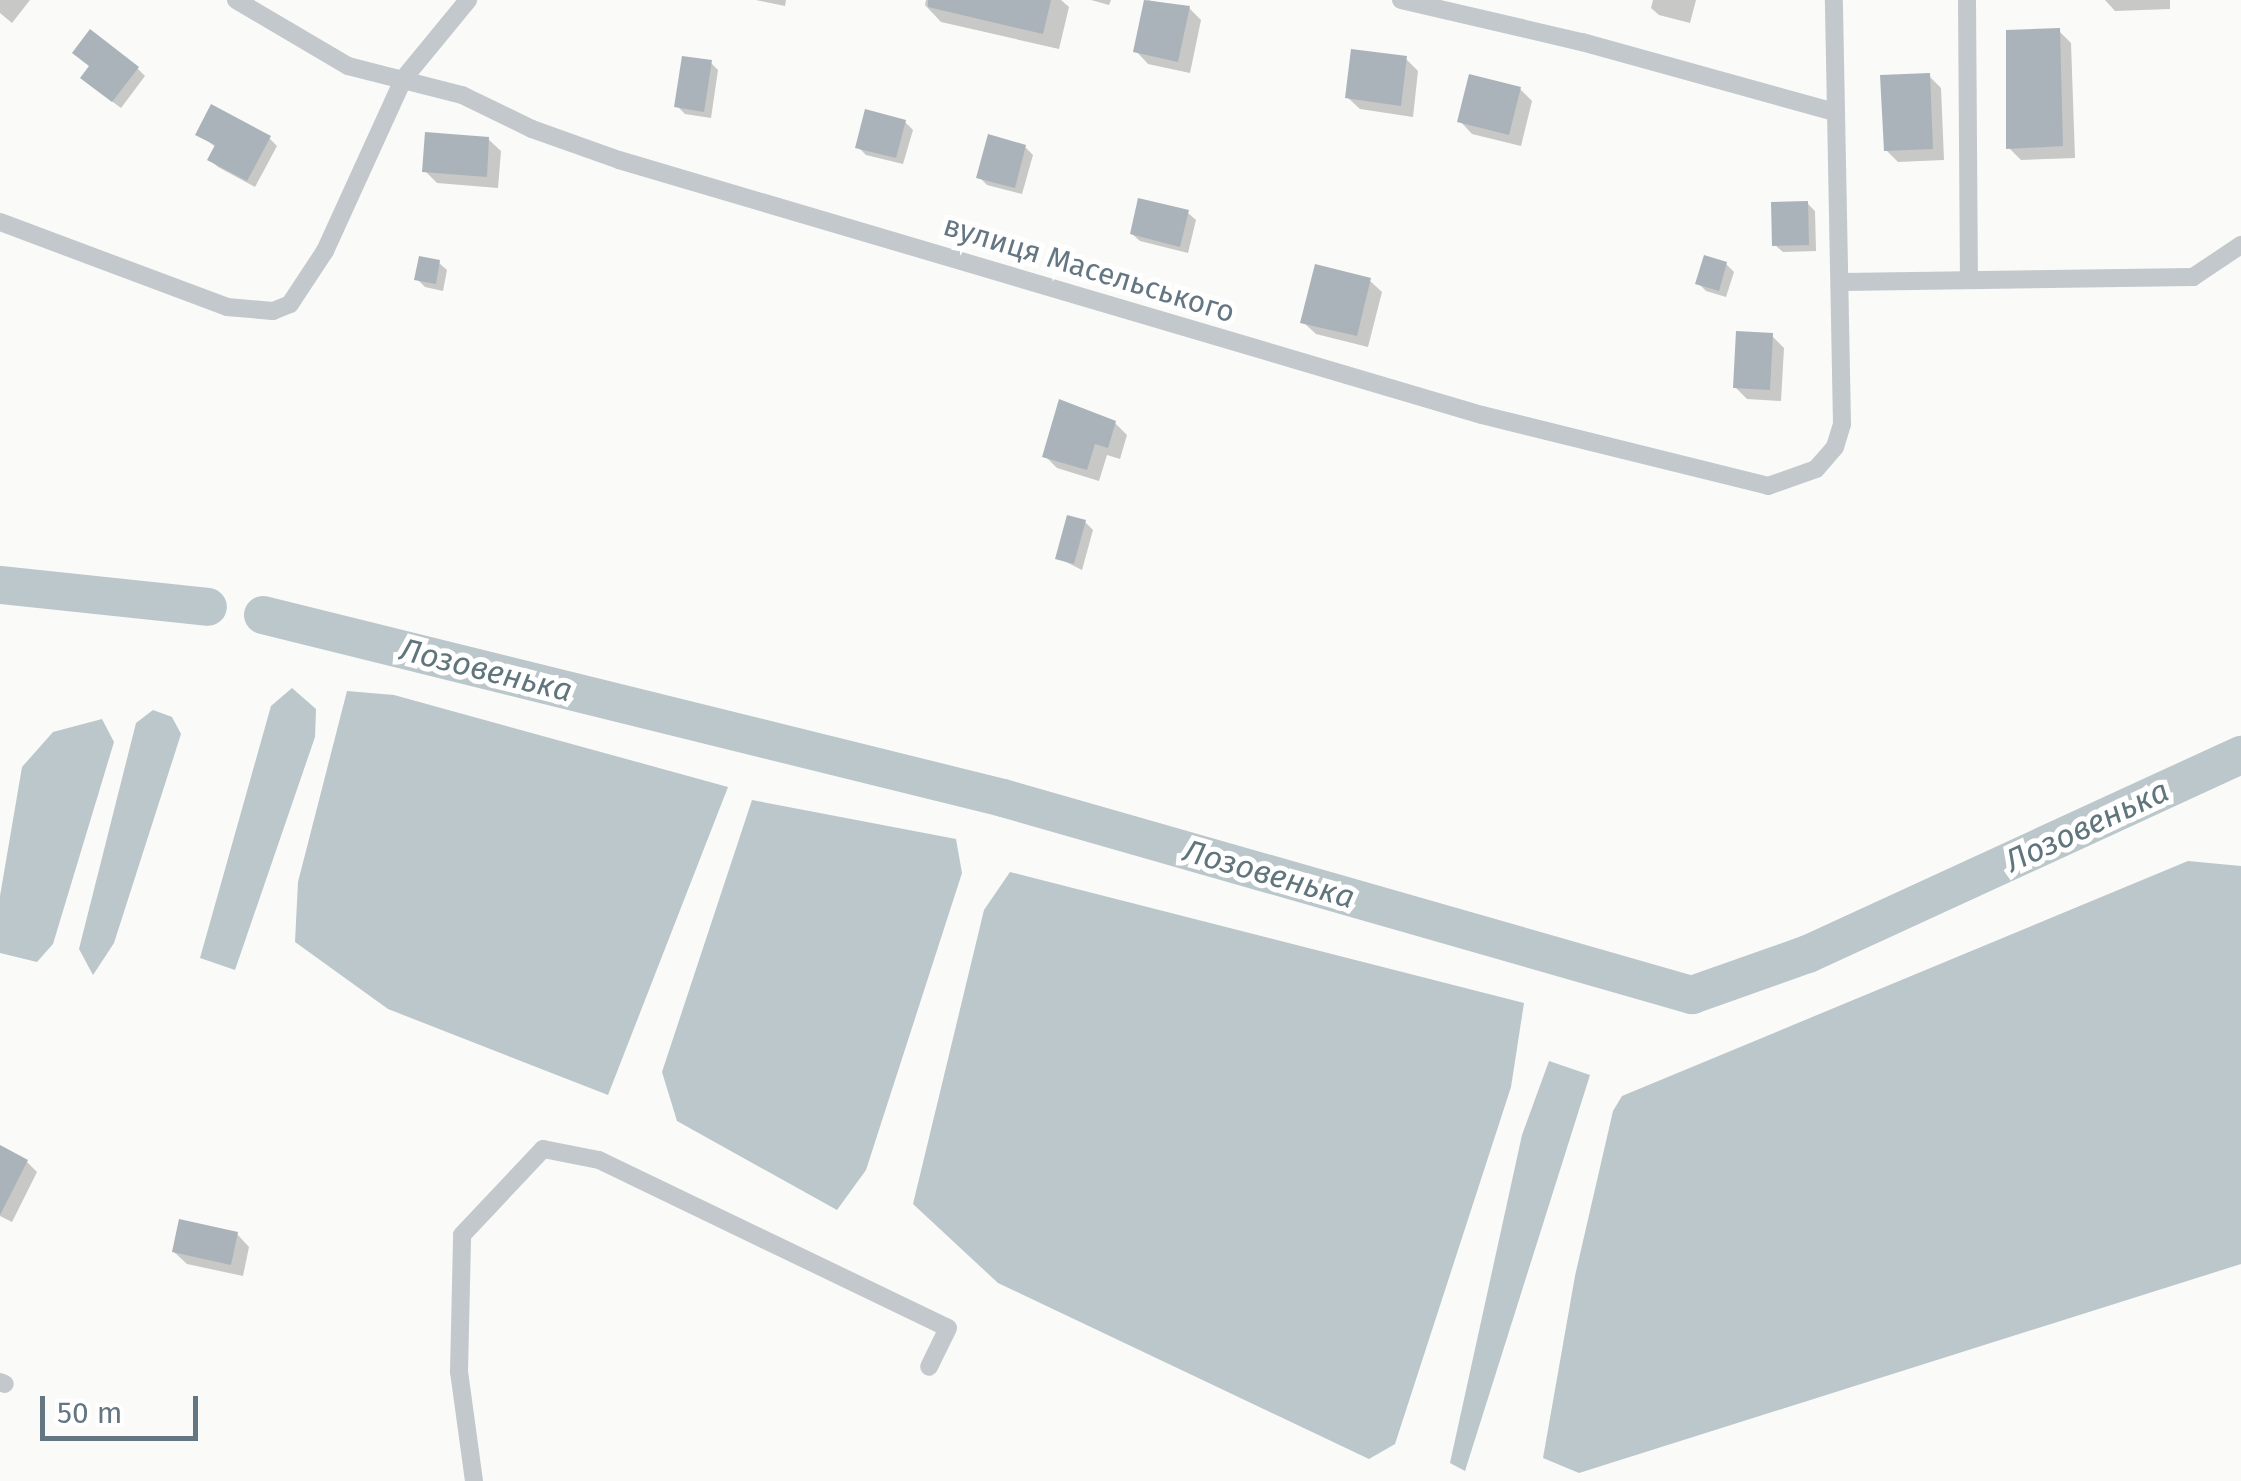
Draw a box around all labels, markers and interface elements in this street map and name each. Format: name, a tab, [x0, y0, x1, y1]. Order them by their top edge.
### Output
street label: вулиця Масельського	[939, 208, 1239, 330]
water label: Лозовенька	[396, 630, 576, 710]
water label: Лозовенька	[1999, 771, 2175, 881]
water label: Лозовенька	[1179, 831, 1359, 917]
scale bar	[45, 1376, 202, 1438]
text: 50 m	[57, 1395, 122, 1431]

